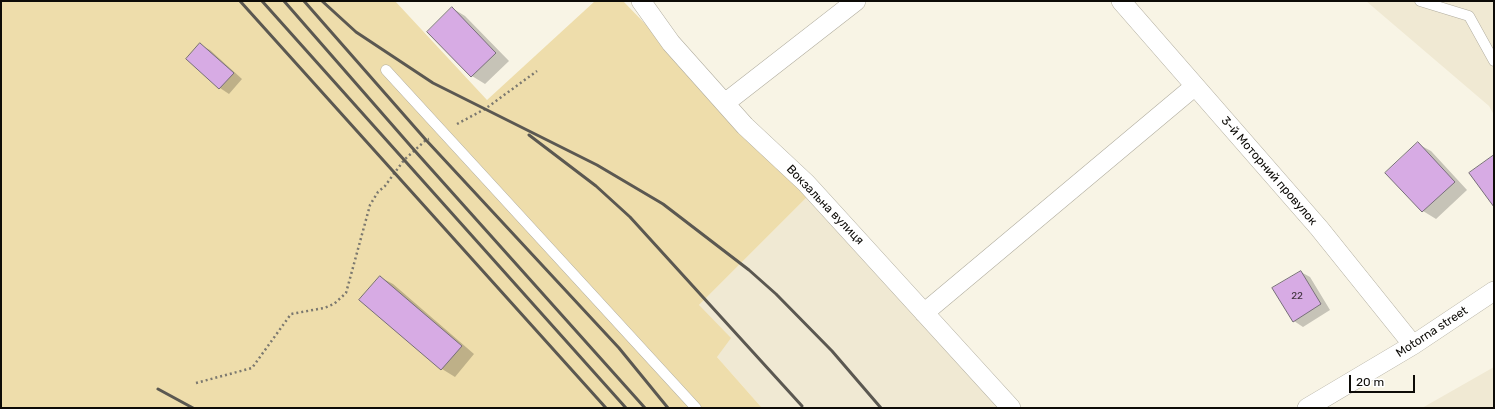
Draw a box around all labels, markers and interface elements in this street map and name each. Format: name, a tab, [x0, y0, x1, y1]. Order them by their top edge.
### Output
street label: 3-й Моторний провулок	[1218, 114, 1320, 228]
street label: Вокзальна вулиця	[783, 162, 867, 248]
house number: 22	[1291, 290, 1303, 302]
street label: Motorna street	[1393, 303, 1471, 361]
scale bar	[1351, 367, 1417, 393]
text: 20 m	[1356, 375, 1384, 389]

